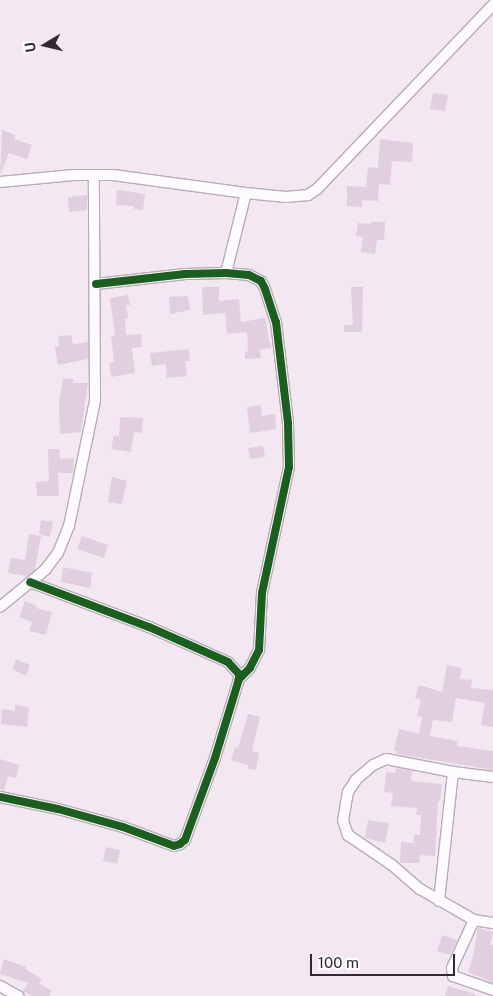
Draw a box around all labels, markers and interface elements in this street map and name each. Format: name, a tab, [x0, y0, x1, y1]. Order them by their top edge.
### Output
north arrow	[20, 20, 70, 70]
text: U	[21, 41, 39, 54]
scale bar	[313, 944, 458, 976]
text: 100 m	[318, 954, 359, 971]

